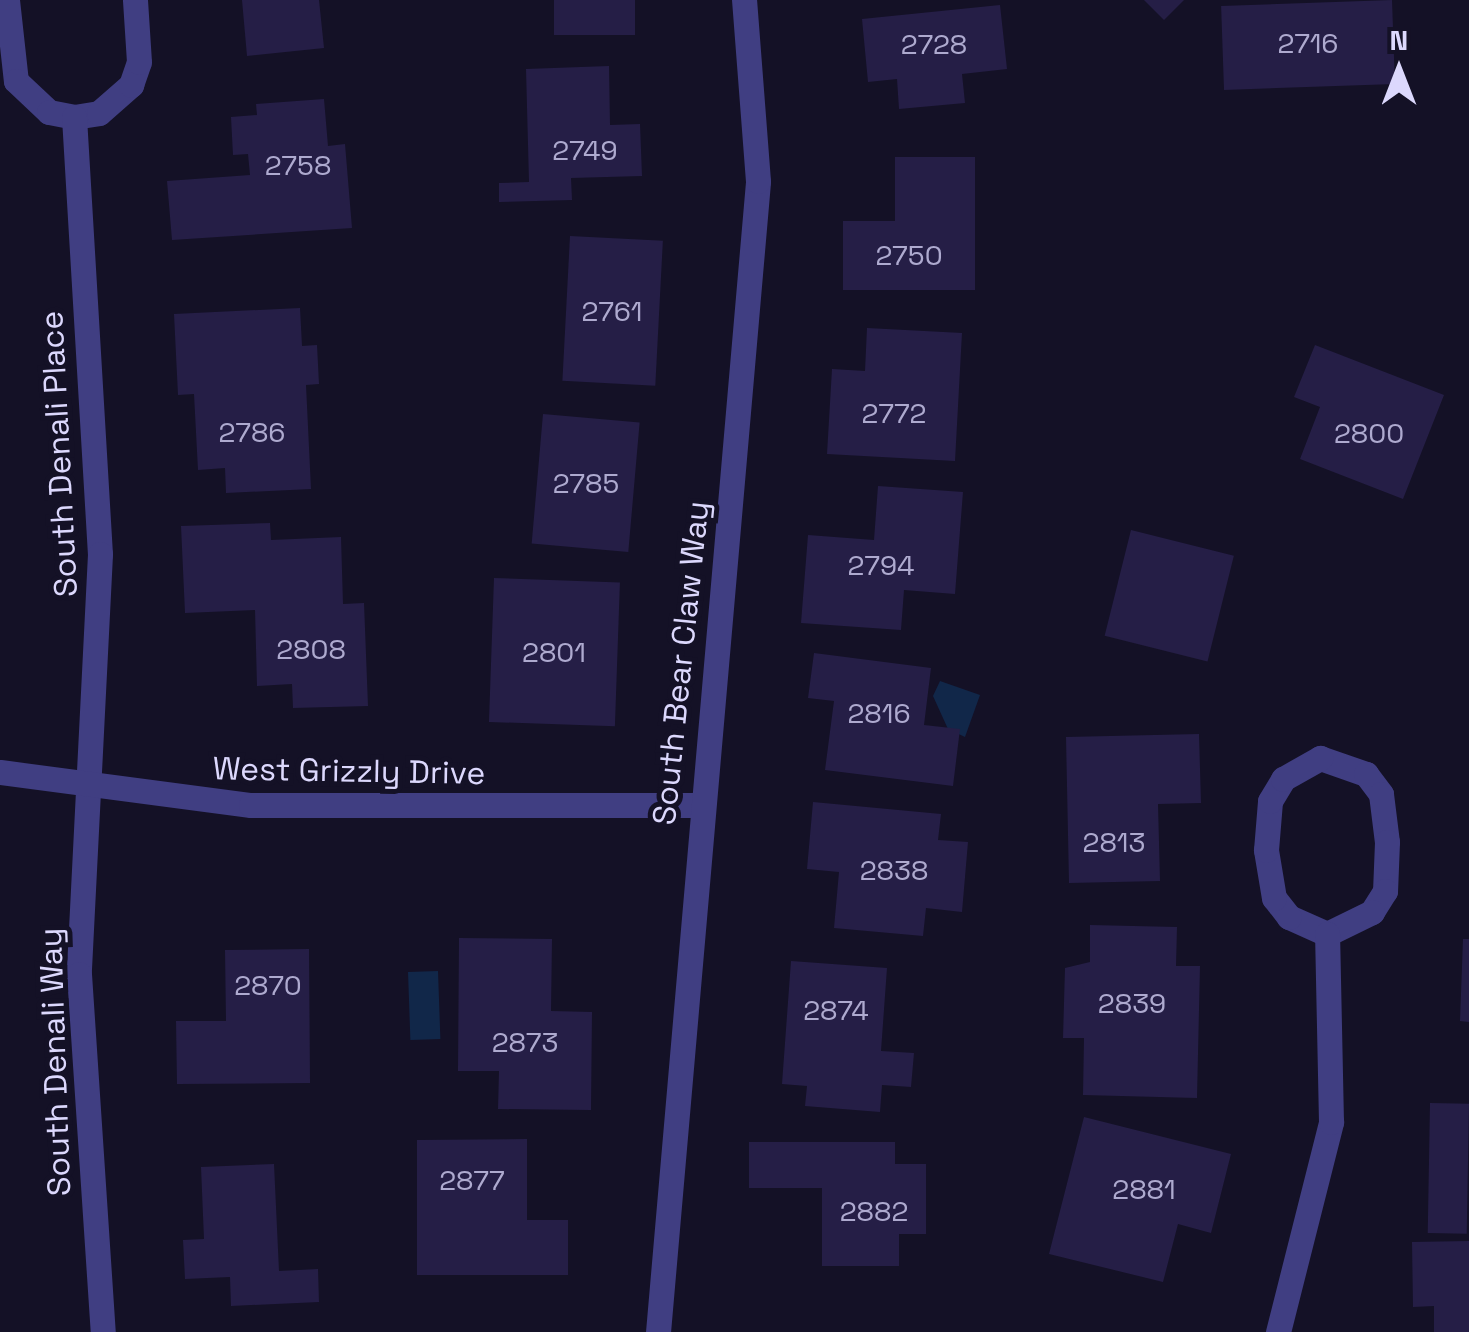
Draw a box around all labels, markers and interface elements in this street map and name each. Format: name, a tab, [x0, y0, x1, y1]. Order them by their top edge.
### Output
north arrow	[1349, 20, 1449, 120]
text: N	[1390, 22, 1408, 58]
house number: 2716	[1277, 26, 1339, 60]
house number: 2728	[901, 27, 967, 61]
house number: 2749	[552, 133, 618, 167]
house number: 2758	[265, 148, 331, 182]
house number: 2750	[875, 238, 943, 272]
house number: 2761	[581, 294, 643, 328]
street label: South Denali Place	[32, 310, 86, 598]
house number: 2772	[862, 396, 926, 430]
house number: 2786	[219, 415, 285, 449]
house number: 2800	[1334, 416, 1404, 450]
house number: 2785	[553, 466, 619, 500]
street label: South Bear Claw Way	[645, 499, 717, 827]
house number: 2794	[847, 548, 915, 582]
house number: 2808	[276, 632, 346, 666]
house number: 2801	[522, 635, 586, 669]
house number: 2816	[847, 696, 911, 730]
street label: West Grizzly Drive	[212, 749, 486, 793]
house number: 2813	[1083, 825, 1145, 859]
house number: 2838	[860, 853, 928, 887]
street label: South Denali Way	[31, 927, 79, 1197]
house number: 2870	[234, 968, 302, 1002]
house number: 2839	[1098, 986, 1166, 1020]
house number: 2874	[803, 993, 869, 1027]
house number: 2873	[492, 1025, 558, 1059]
house number: 2877	[439, 1163, 505, 1197]
house number: 2881	[1112, 1172, 1176, 1206]
house number: 2882	[840, 1194, 908, 1228]

